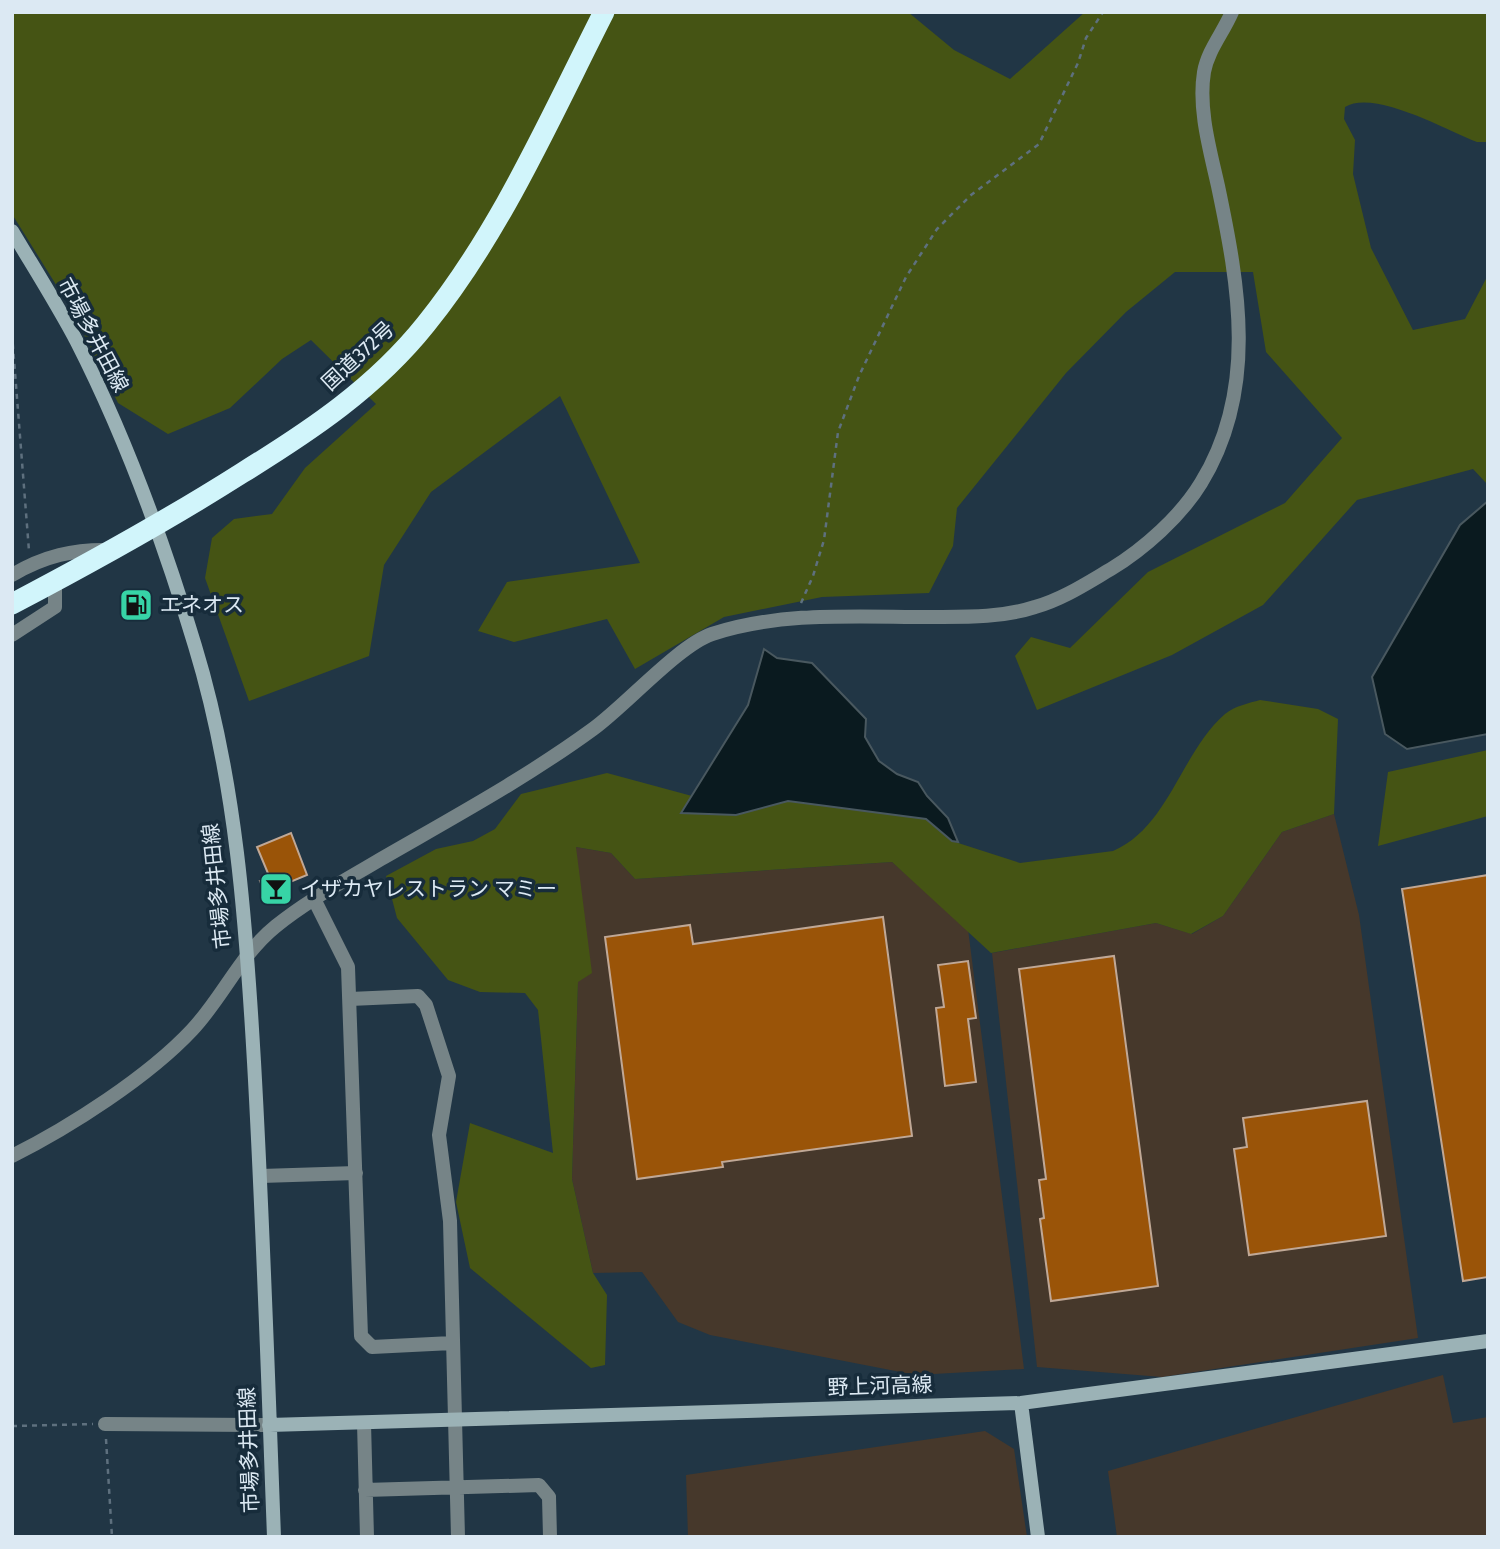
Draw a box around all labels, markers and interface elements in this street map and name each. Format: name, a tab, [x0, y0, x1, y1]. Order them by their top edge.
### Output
street label: 市場多井田線	[52, 273, 134, 397]
street label: 国道372号	[316, 316, 400, 396]
fuel station icon: エネオス	[117, 586, 155, 624]
place label: エネオス	[160, 592, 244, 618]
street label: 市場多井田線	[197, 822, 237, 950]
bar icon: イザカヤレストラン マミー	[257, 870, 295, 908]
place label: イザカヤレストラン マミー	[300, 876, 557, 902]
street label: 野上河高線	[827, 1371, 933, 1401]
street label: 市場多井田線	[234, 1387, 264, 1513]

